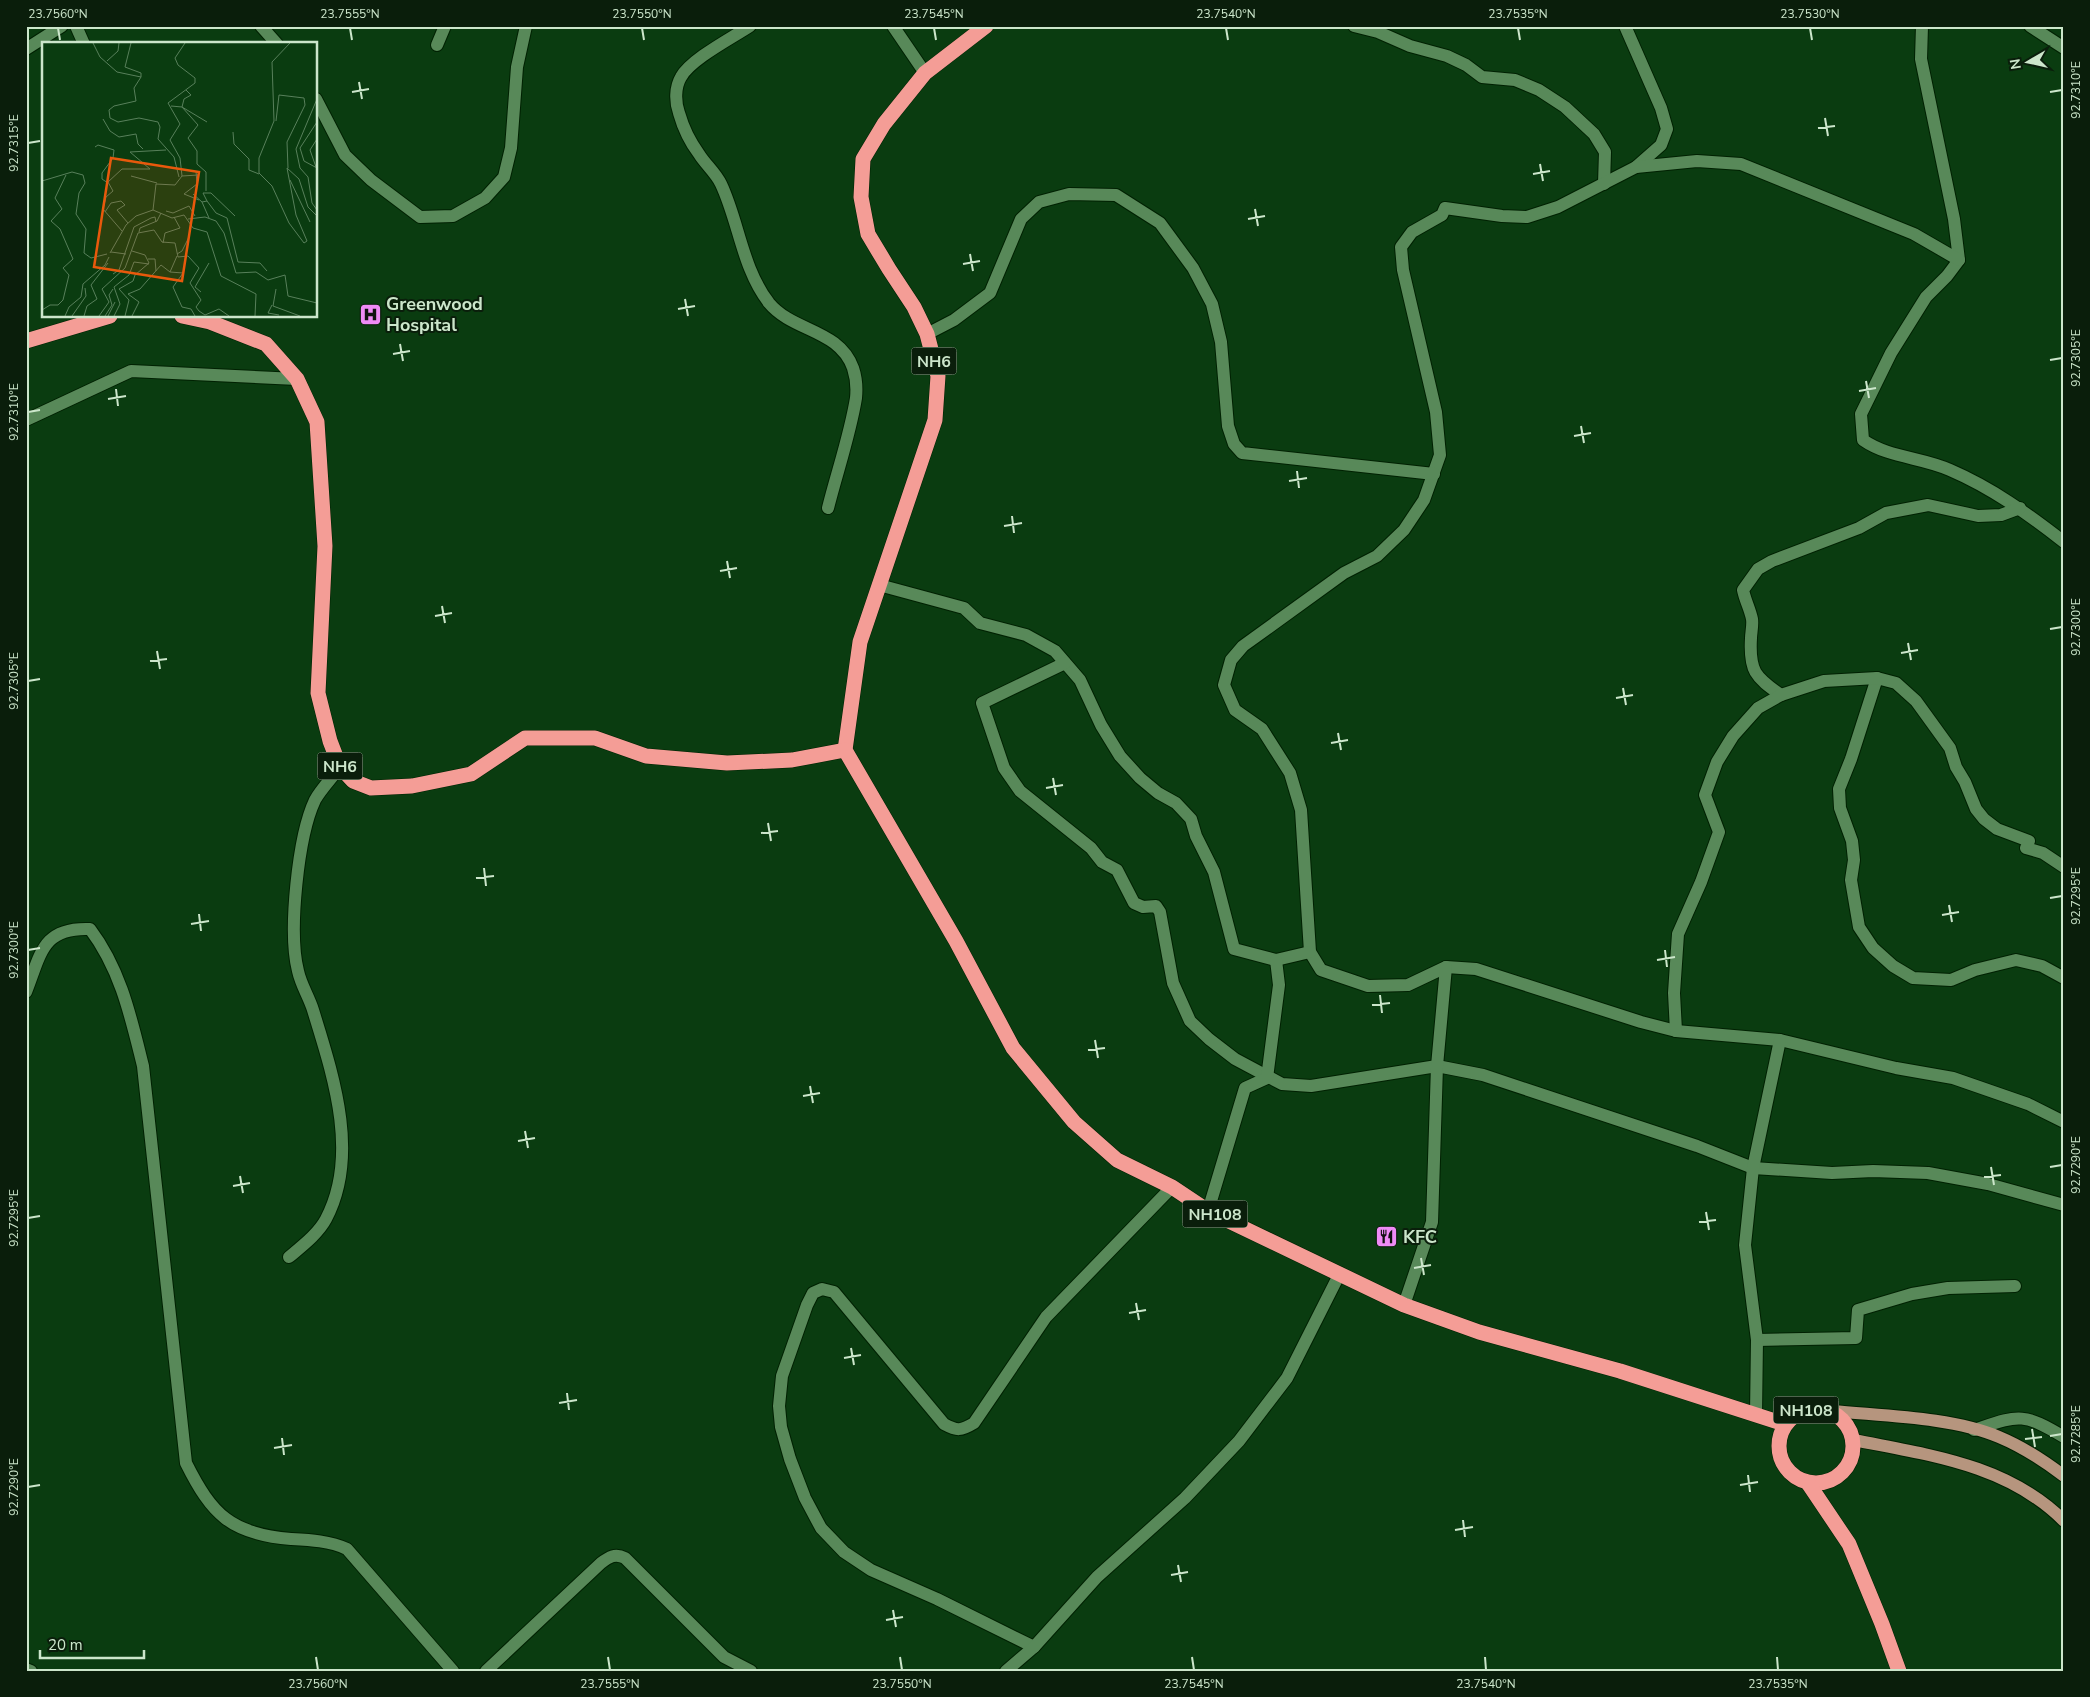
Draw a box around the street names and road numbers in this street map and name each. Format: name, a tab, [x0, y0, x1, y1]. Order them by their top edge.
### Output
road number: NH6	[912, 348, 956, 374]
road number: NH6	[318, 752, 362, 779]
road number: NH108	[1182, 1200, 1248, 1228]
road number: NH108	[1774, 1396, 1838, 1424]

